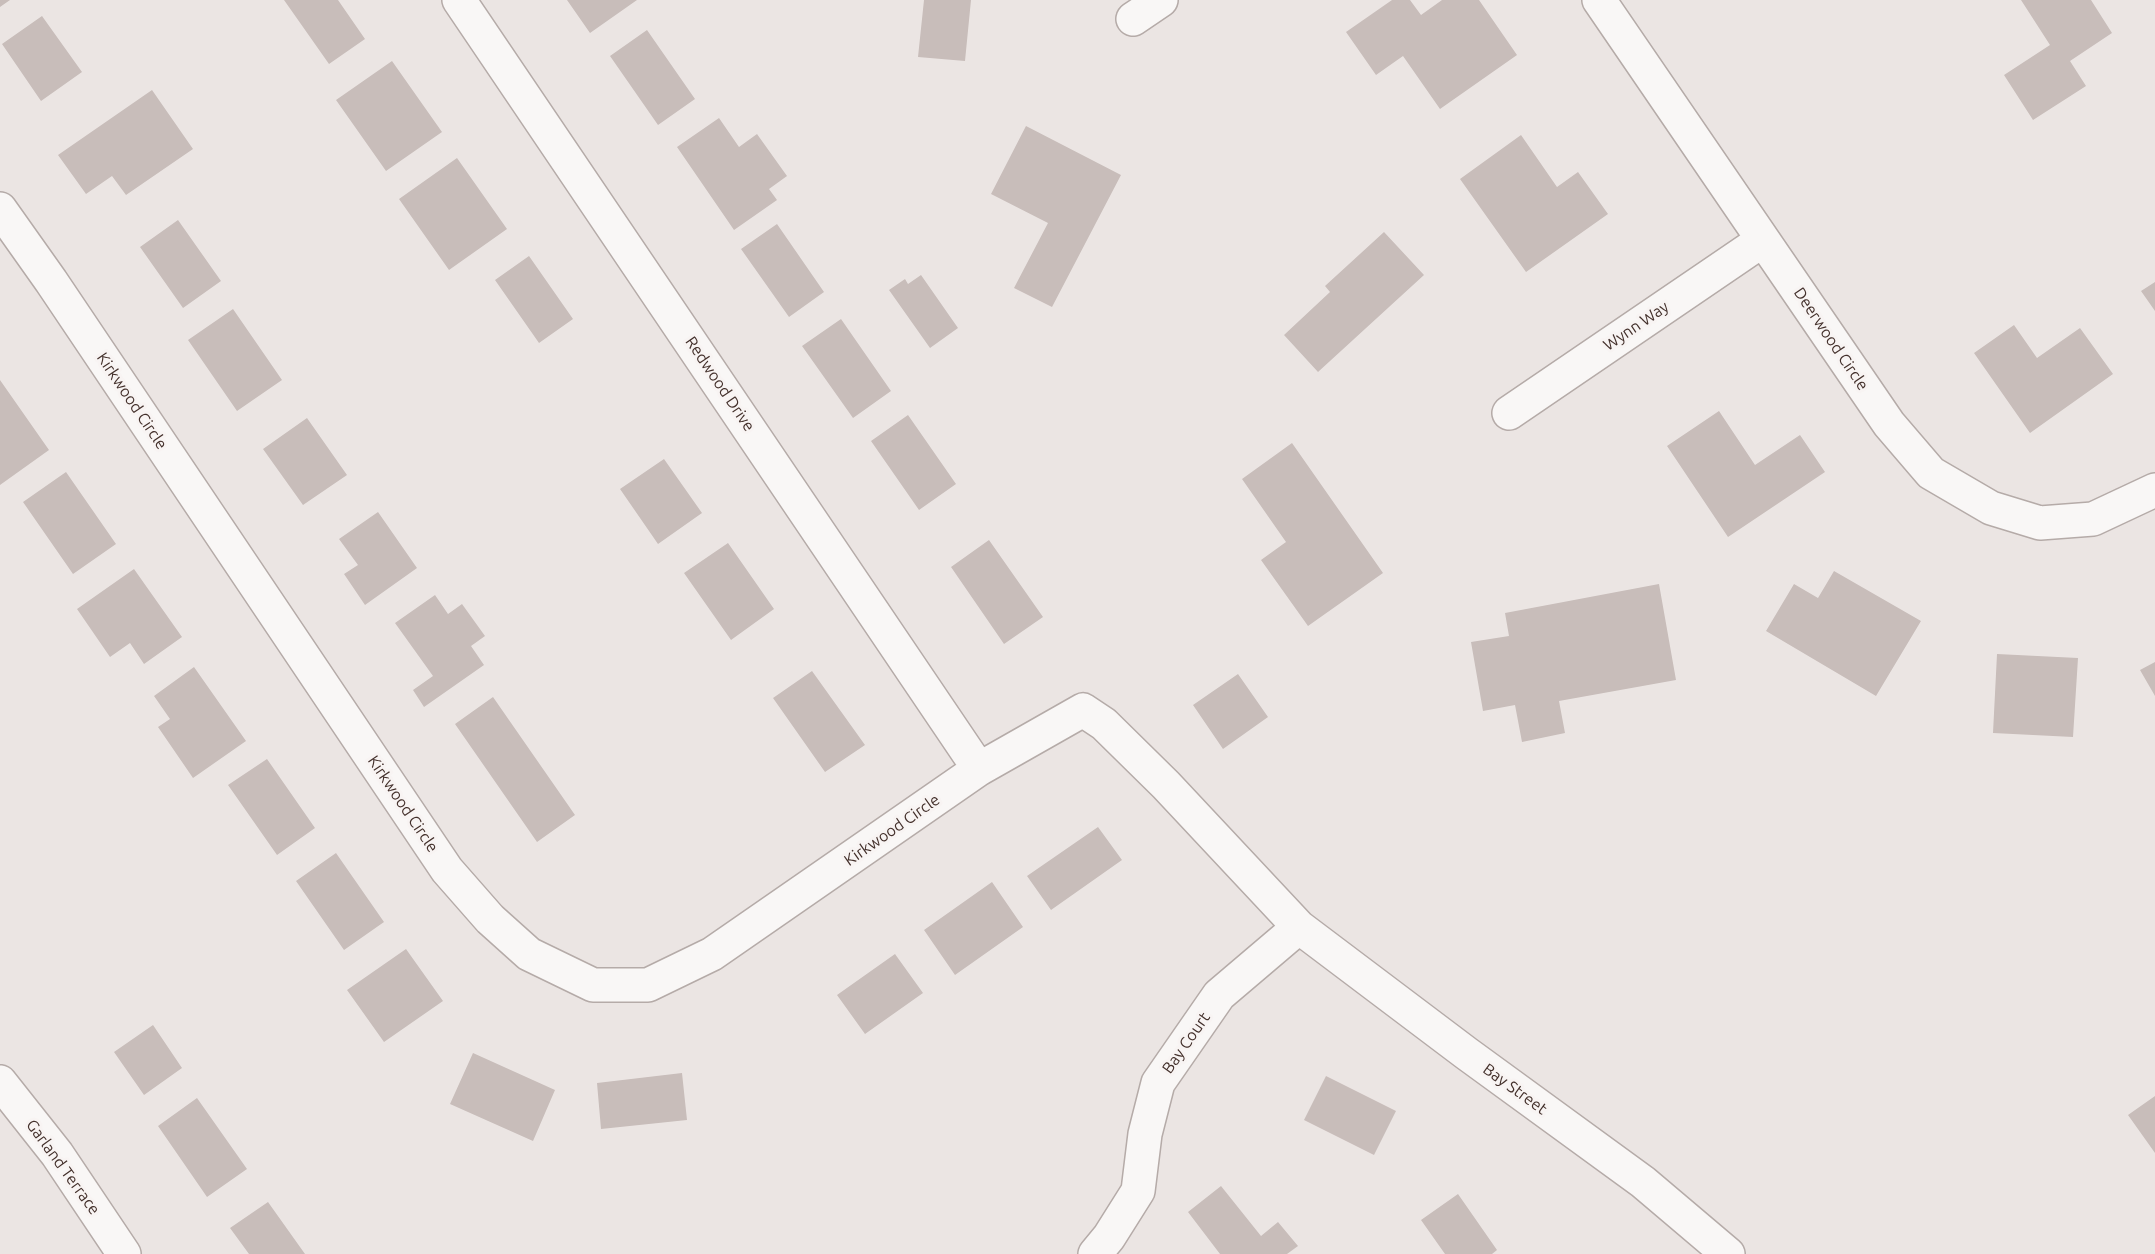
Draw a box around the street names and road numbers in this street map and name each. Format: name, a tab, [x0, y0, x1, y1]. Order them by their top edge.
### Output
street label: Deerwood Circle	[1790, 284, 1872, 394]
street label: Wynn Way	[1600, 297, 1672, 355]
street label: Redwood Drive	[681, 333, 759, 435]
street label: Kirkwood Circle	[93, 349, 171, 453]
street label: Kirkwood Circle	[364, 752, 442, 856]
street label: Kirkwood Circle	[840, 790, 944, 870]
street label: Bay Court	[1158, 1009, 1214, 1077]
street label: Bay Street	[1479, 1059, 1551, 1119]
street label: Garland Terrace	[22, 1116, 104, 1218]

